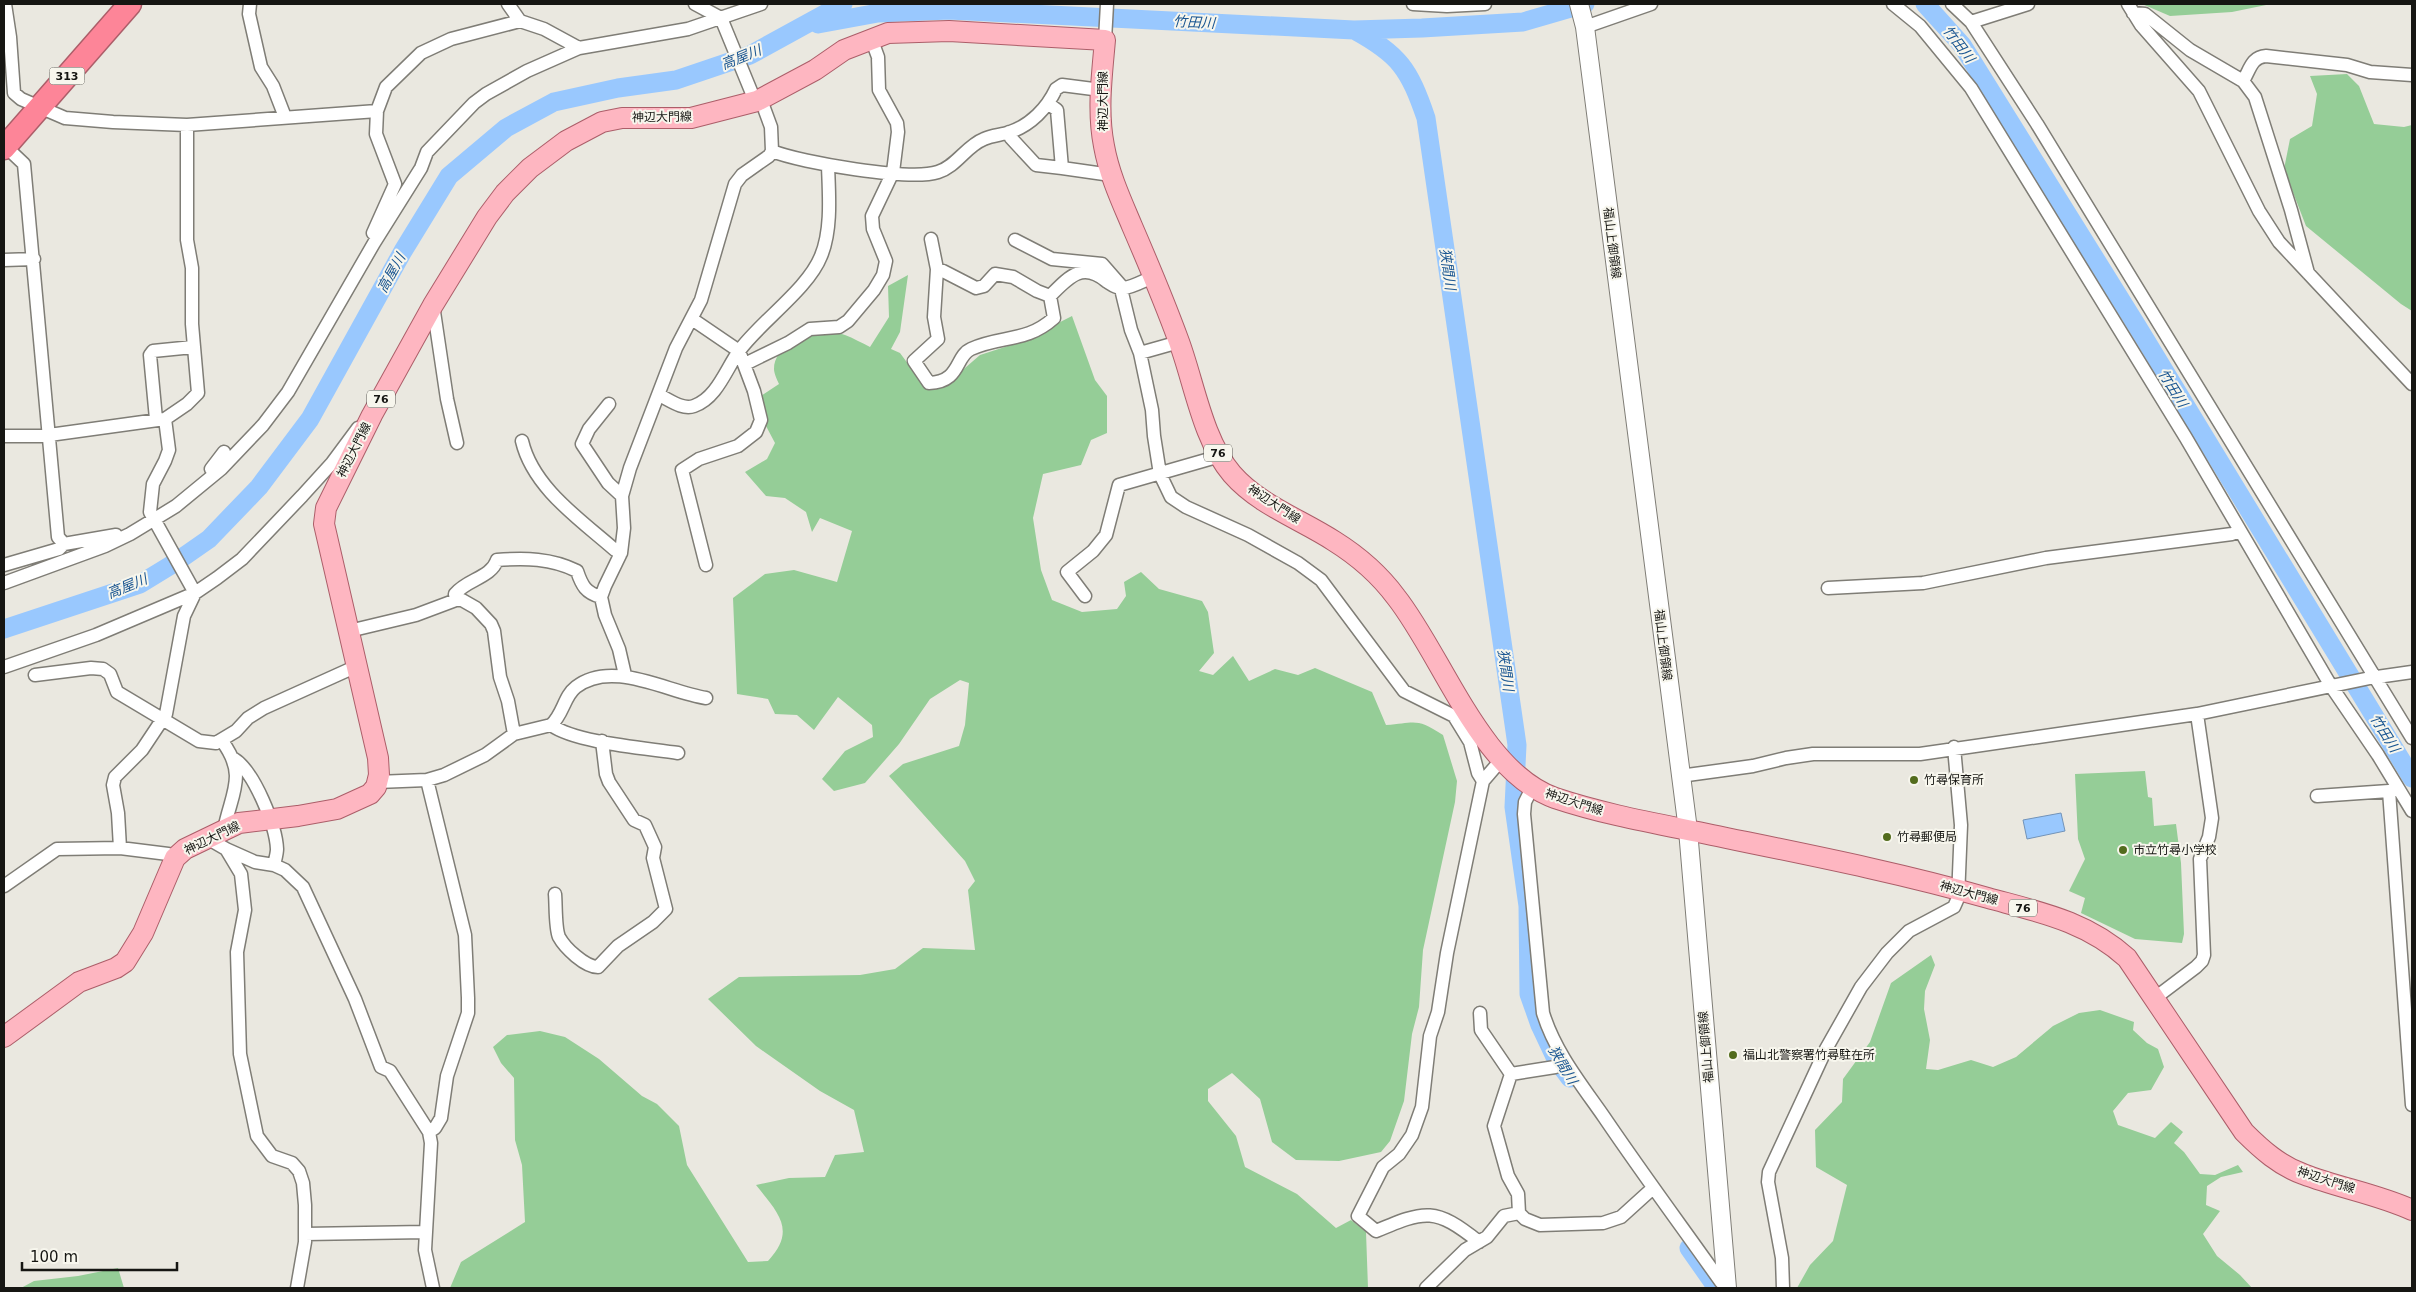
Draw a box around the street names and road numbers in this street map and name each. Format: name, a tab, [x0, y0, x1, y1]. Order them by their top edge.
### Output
road number: 313	[50, 68, 84, 84]
street label: 神辺大門線	[1096, 71, 1110, 131]
street label: 神辺大門線	[632, 109, 692, 125]
street label: 福山上御領線	[1601, 206, 1623, 280]
road number: 76	[367, 390, 395, 408]
street label: 神辺大門線	[334, 420, 374, 480]
road number: 76	[1204, 444, 1232, 462]
street label: 神辺大門線	[1245, 482, 1303, 526]
street label: 福山上御領線	[1652, 608, 1674, 682]
street label: 神辺大門線	[1543, 786, 1605, 818]
street label: 神辺大門線	[182, 819, 242, 857]
street label: 神辺大門線	[1938, 878, 2000, 908]
road number: 76	[2009, 900, 2037, 916]
street label: 福山上御領線	[1696, 1011, 1716, 1083]
street label: 神辺大門線	[2295, 1164, 2357, 1196]

